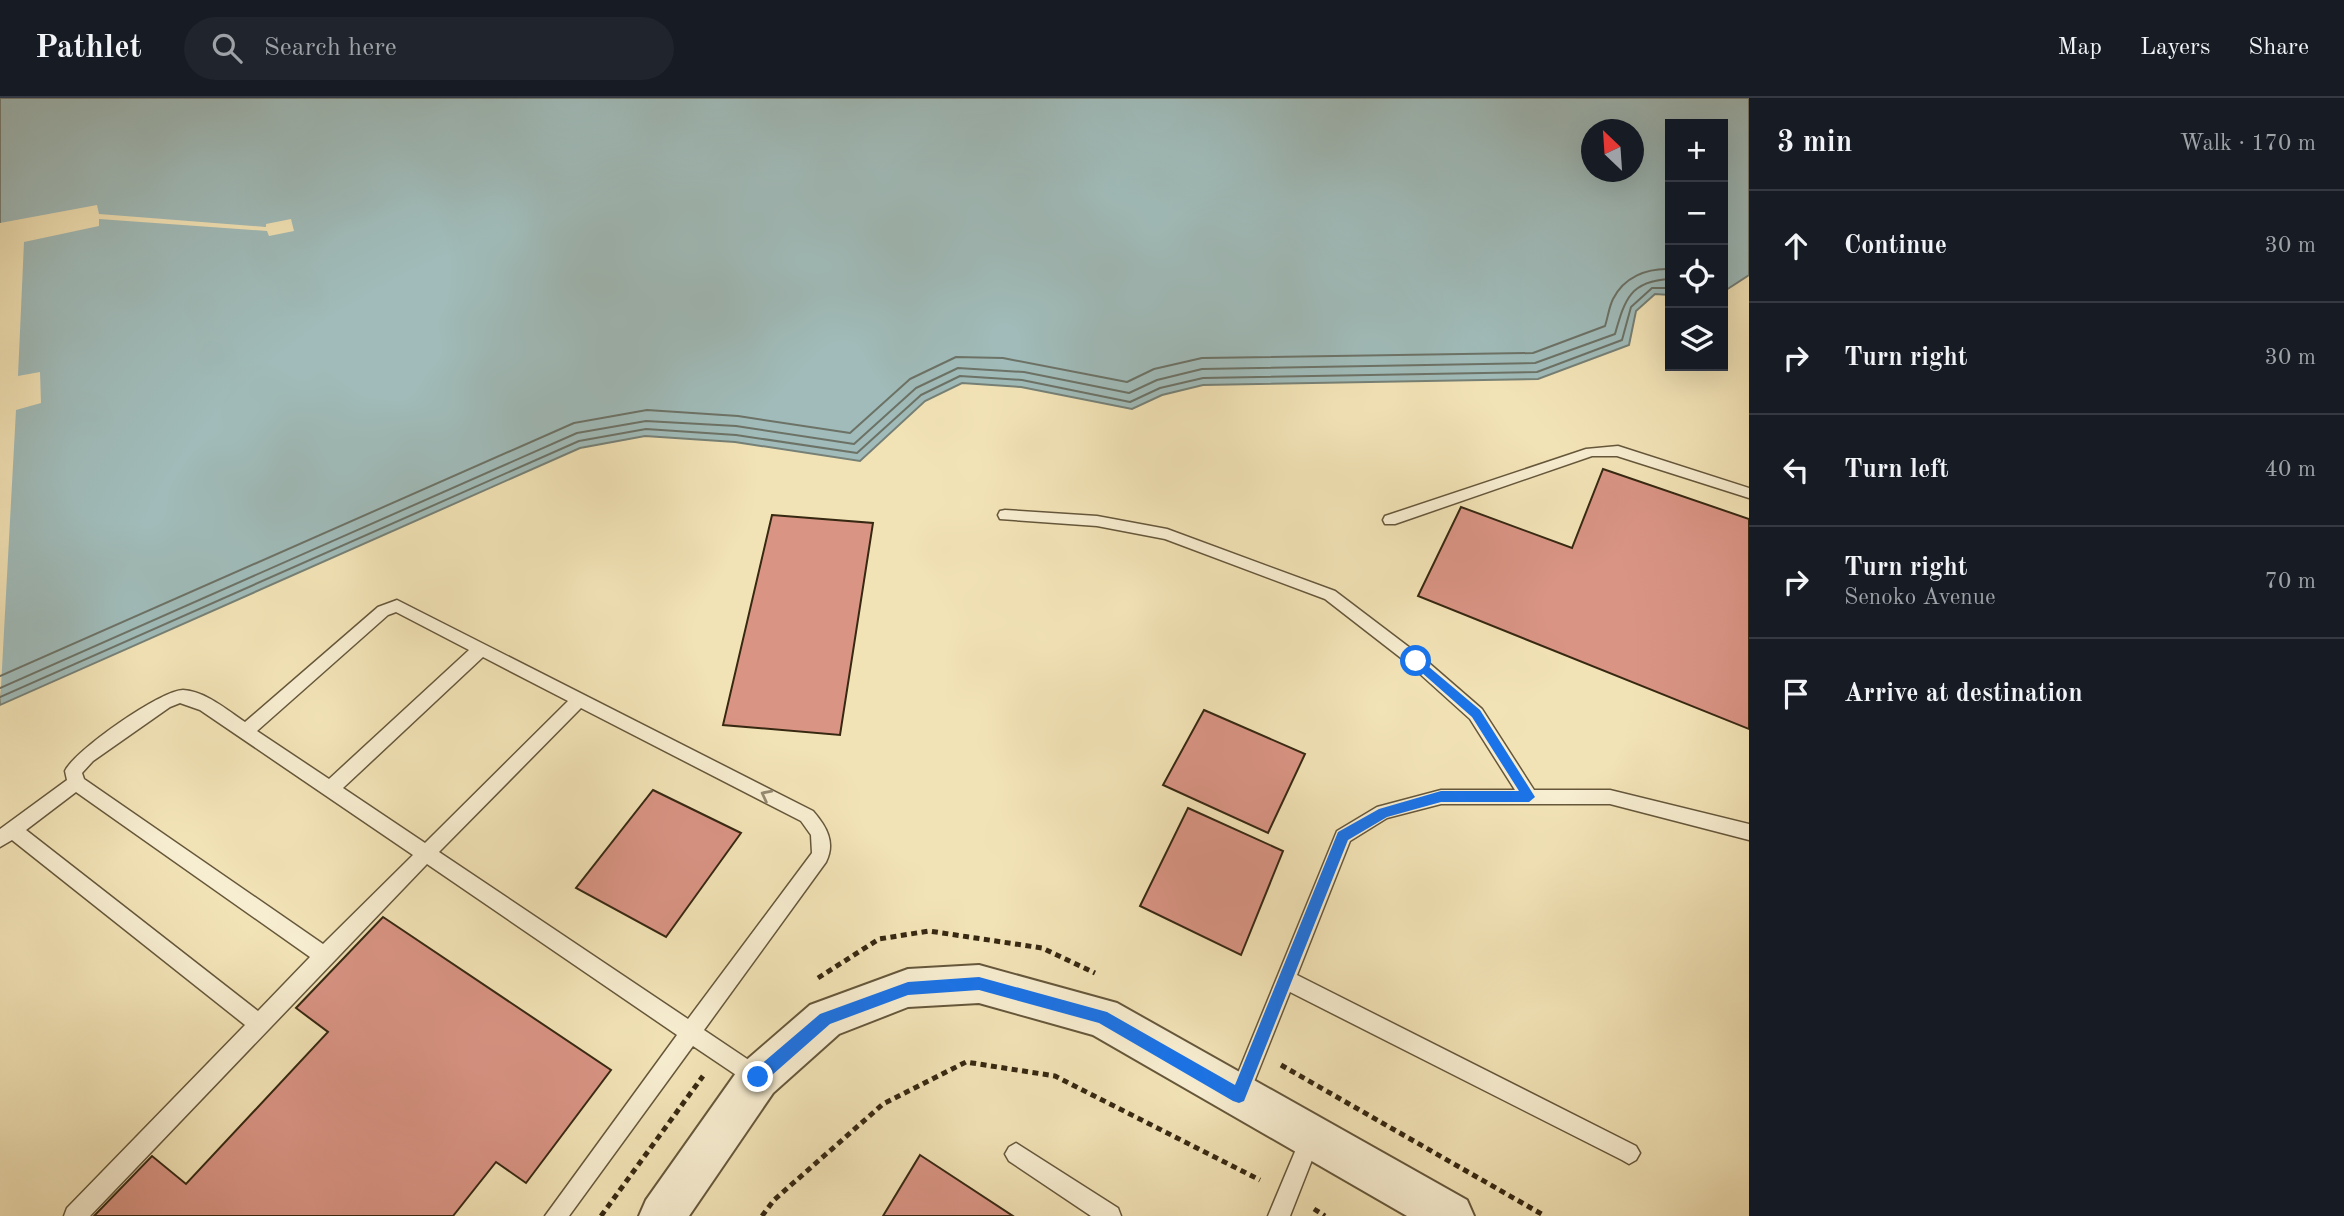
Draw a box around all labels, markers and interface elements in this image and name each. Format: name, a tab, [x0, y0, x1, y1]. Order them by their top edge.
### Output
search box	[184, 17, 674, 80]
icon: search	[208, 29, 246, 67]
text: Pathlet	[35, 32, 142, 65]
text: Search here	[264, 35, 397, 61]
text: Map	[2058, 36, 2102, 60]
text: Layers	[2140, 36, 2210, 60]
text: Share	[2248, 36, 2309, 60]
north arrow	[1581, 119, 1644, 182]
map controls	[1665, 119, 1728, 371]
button: +	[1665, 119, 1728, 182]
text: 3 min	[1777, 128, 1852, 158]
text: Walk · 170 m	[2180, 132, 2316, 155]
button: −	[1665, 182, 1728, 245]
icon: ahead	[1777, 227, 1815, 265]
text: Continue	[1844, 233, 1947, 259]
text: 30 m	[2265, 234, 2316, 257]
button: locate	[1665, 245, 1728, 308]
button: layers	[1665, 308, 1728, 371]
icon: right	[1777, 339, 1815, 377]
text: Turn right	[1844, 345, 1967, 371]
text: 30 m	[2265, 346, 2316, 369]
icon: left	[1777, 451, 1815, 489]
text: Turn left	[1844, 457, 1949, 483]
text: 40 m	[2265, 458, 2316, 481]
text: Turn right	[1844, 555, 1967, 581]
icon: right	[1777, 563, 1815, 601]
text: 70 m	[2265, 570, 2316, 593]
text: Senoko Avenue	[1844, 586, 1996, 609]
route start	[1400, 645, 1431, 676]
icon: arrive	[1777, 675, 1815, 713]
text: Arrive at destination	[1844, 681, 2083, 707]
one-way arrow	[761, 790, 773, 804]
route end	[742, 1061, 773, 1092]

